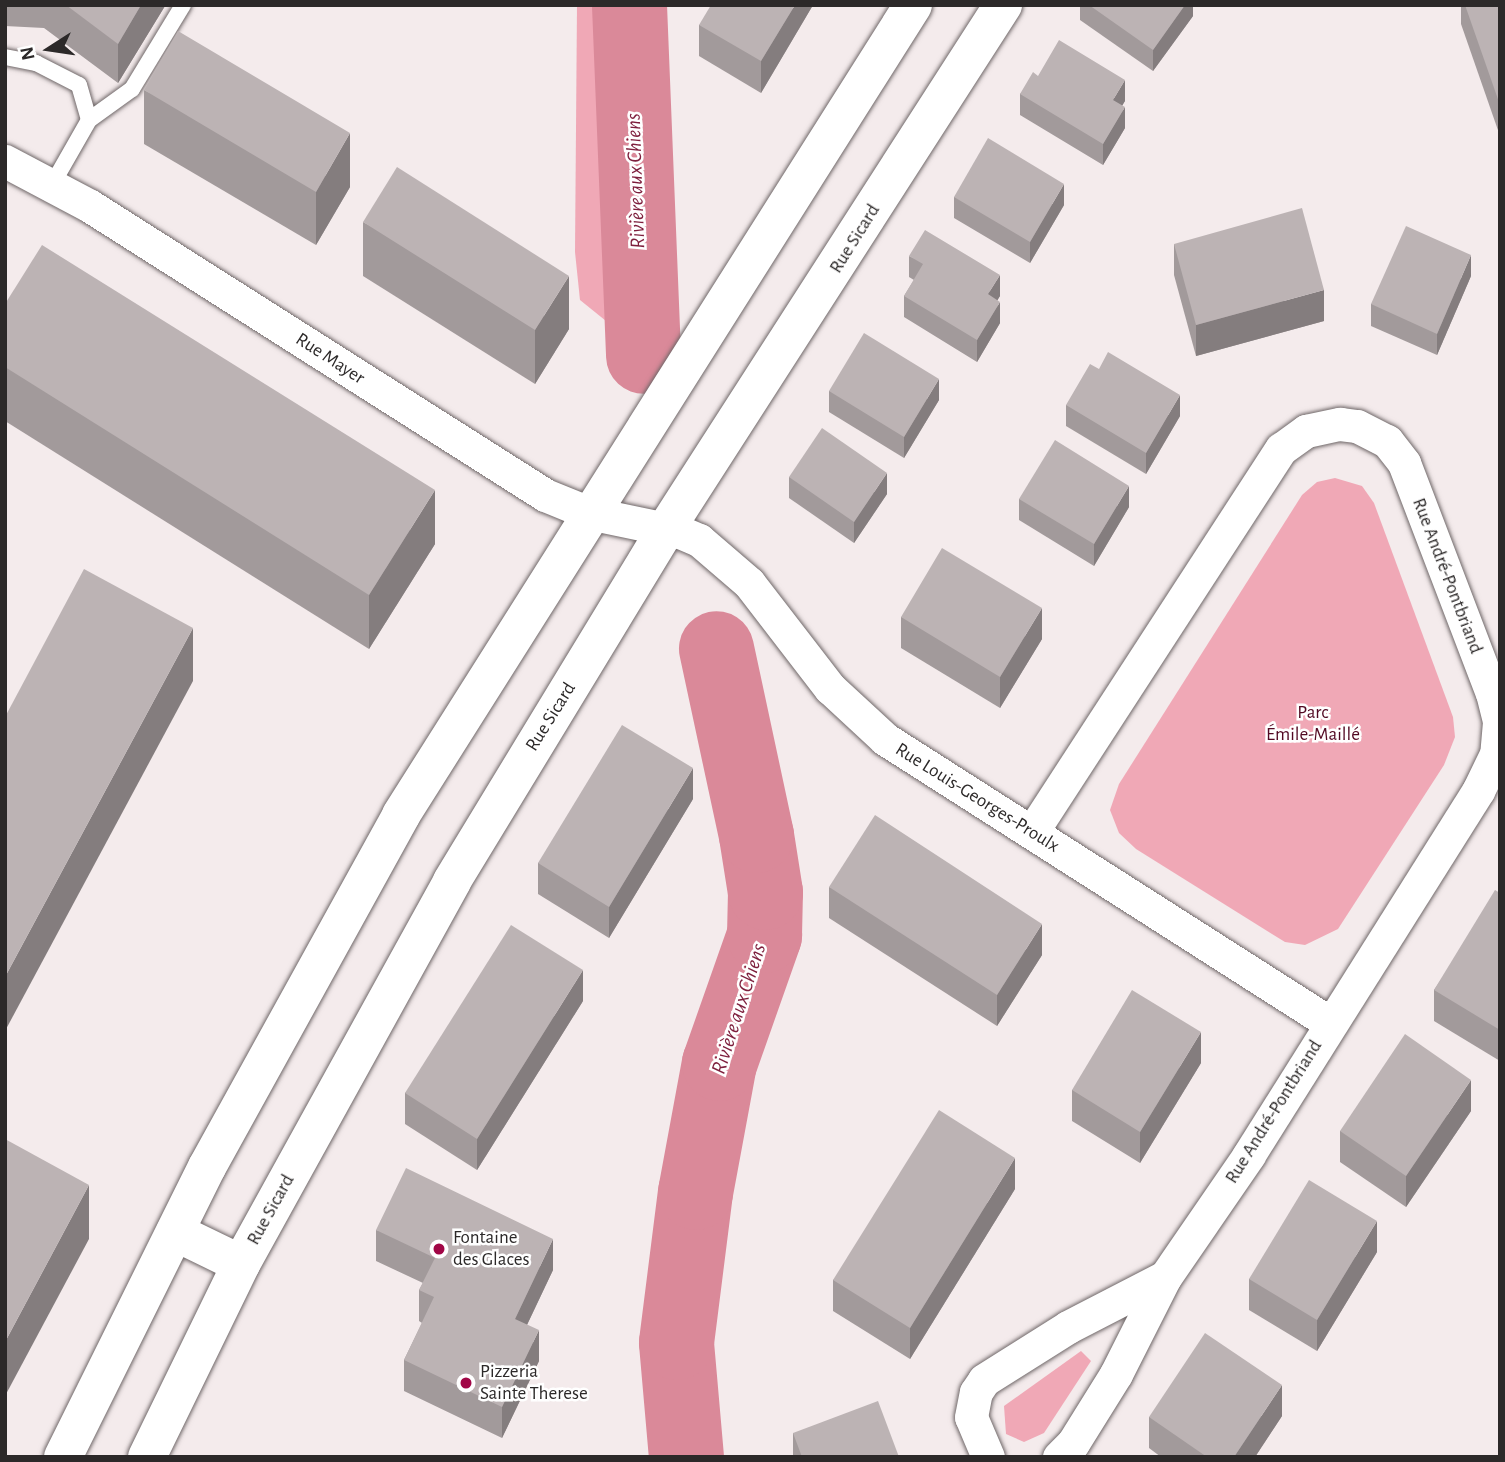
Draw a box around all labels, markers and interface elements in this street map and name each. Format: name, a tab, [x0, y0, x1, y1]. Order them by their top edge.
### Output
north arrow	[14, 14, 84, 84]
text: N	[17, 45, 39, 62]
water label: Rivière aux Chiens	[621, 113, 651, 249]
street label: Rue Sicard	[825, 200, 885, 278]
street label: Rue Mayer	[291, 328, 369, 390]
street label: Rue André-Pontbriand	[1407, 495, 1487, 657]
street label: Rue Sicard	[521, 678, 581, 756]
park label: Parc Émile-Maillé	[1266, 702, 1360, 746]
street label: Rue Louis-Georges-Proulx	[891, 738, 1063, 858]
water label: Rivière aux Chiens	[706, 941, 772, 1077]
street label: Rue André-Pontbriand	[1221, 1036, 1327, 1188]
street label: Rue Sicard	[242, 1171, 300, 1249]
place label: Fontaine des Glaces	[453, 1227, 530, 1271]
marker: Fontaine des Glaces	[431, 1241, 447, 1257]
place label: Pizzeria Sainte Therese	[480, 1361, 588, 1405]
marker: Pizzeria Sainte Therese	[458, 1375, 474, 1391]

